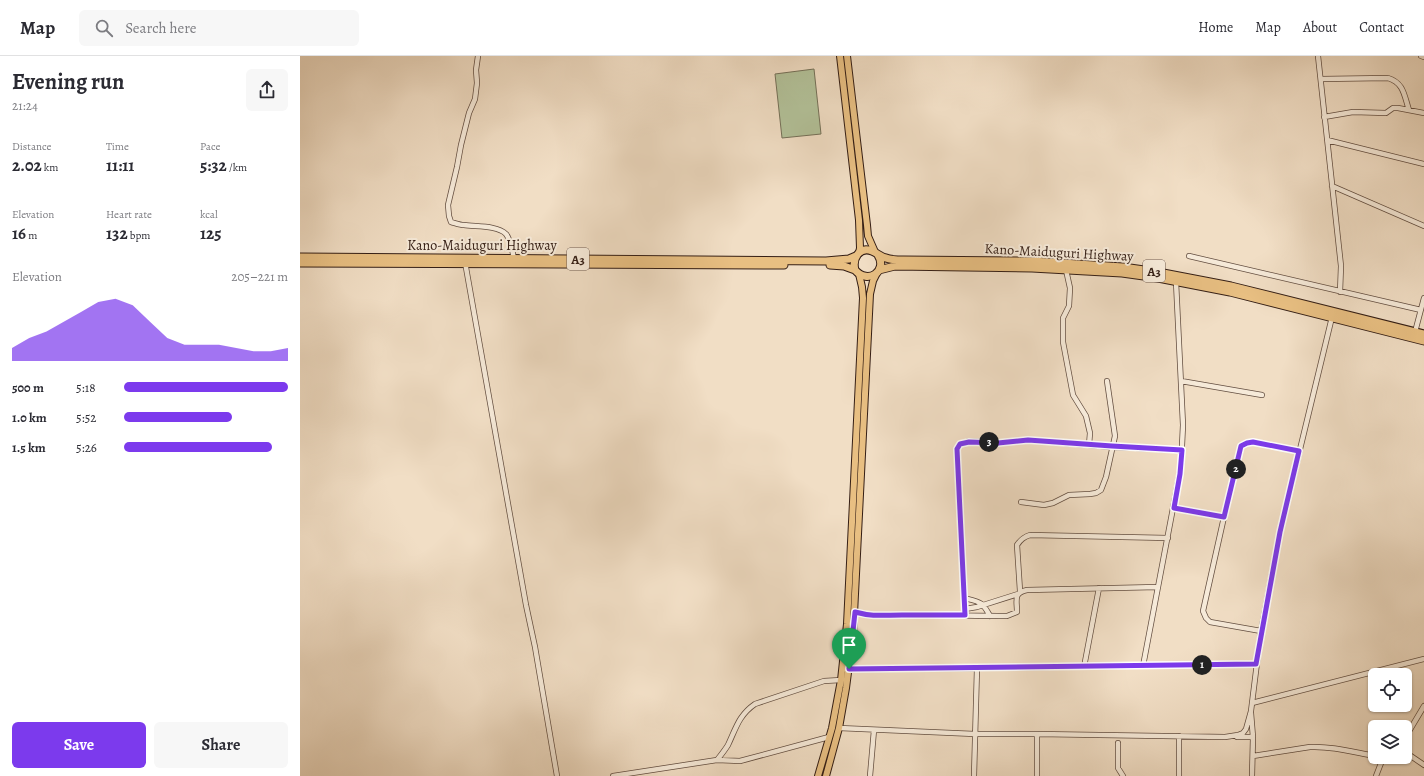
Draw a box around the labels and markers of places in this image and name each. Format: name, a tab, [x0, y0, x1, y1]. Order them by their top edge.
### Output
pin: 3	[979, 432, 999, 452]
pin: 2	[1226, 459, 1246, 479]
pin	[832, 628, 866, 669]
pin: 1	[1192, 655, 1212, 675]

